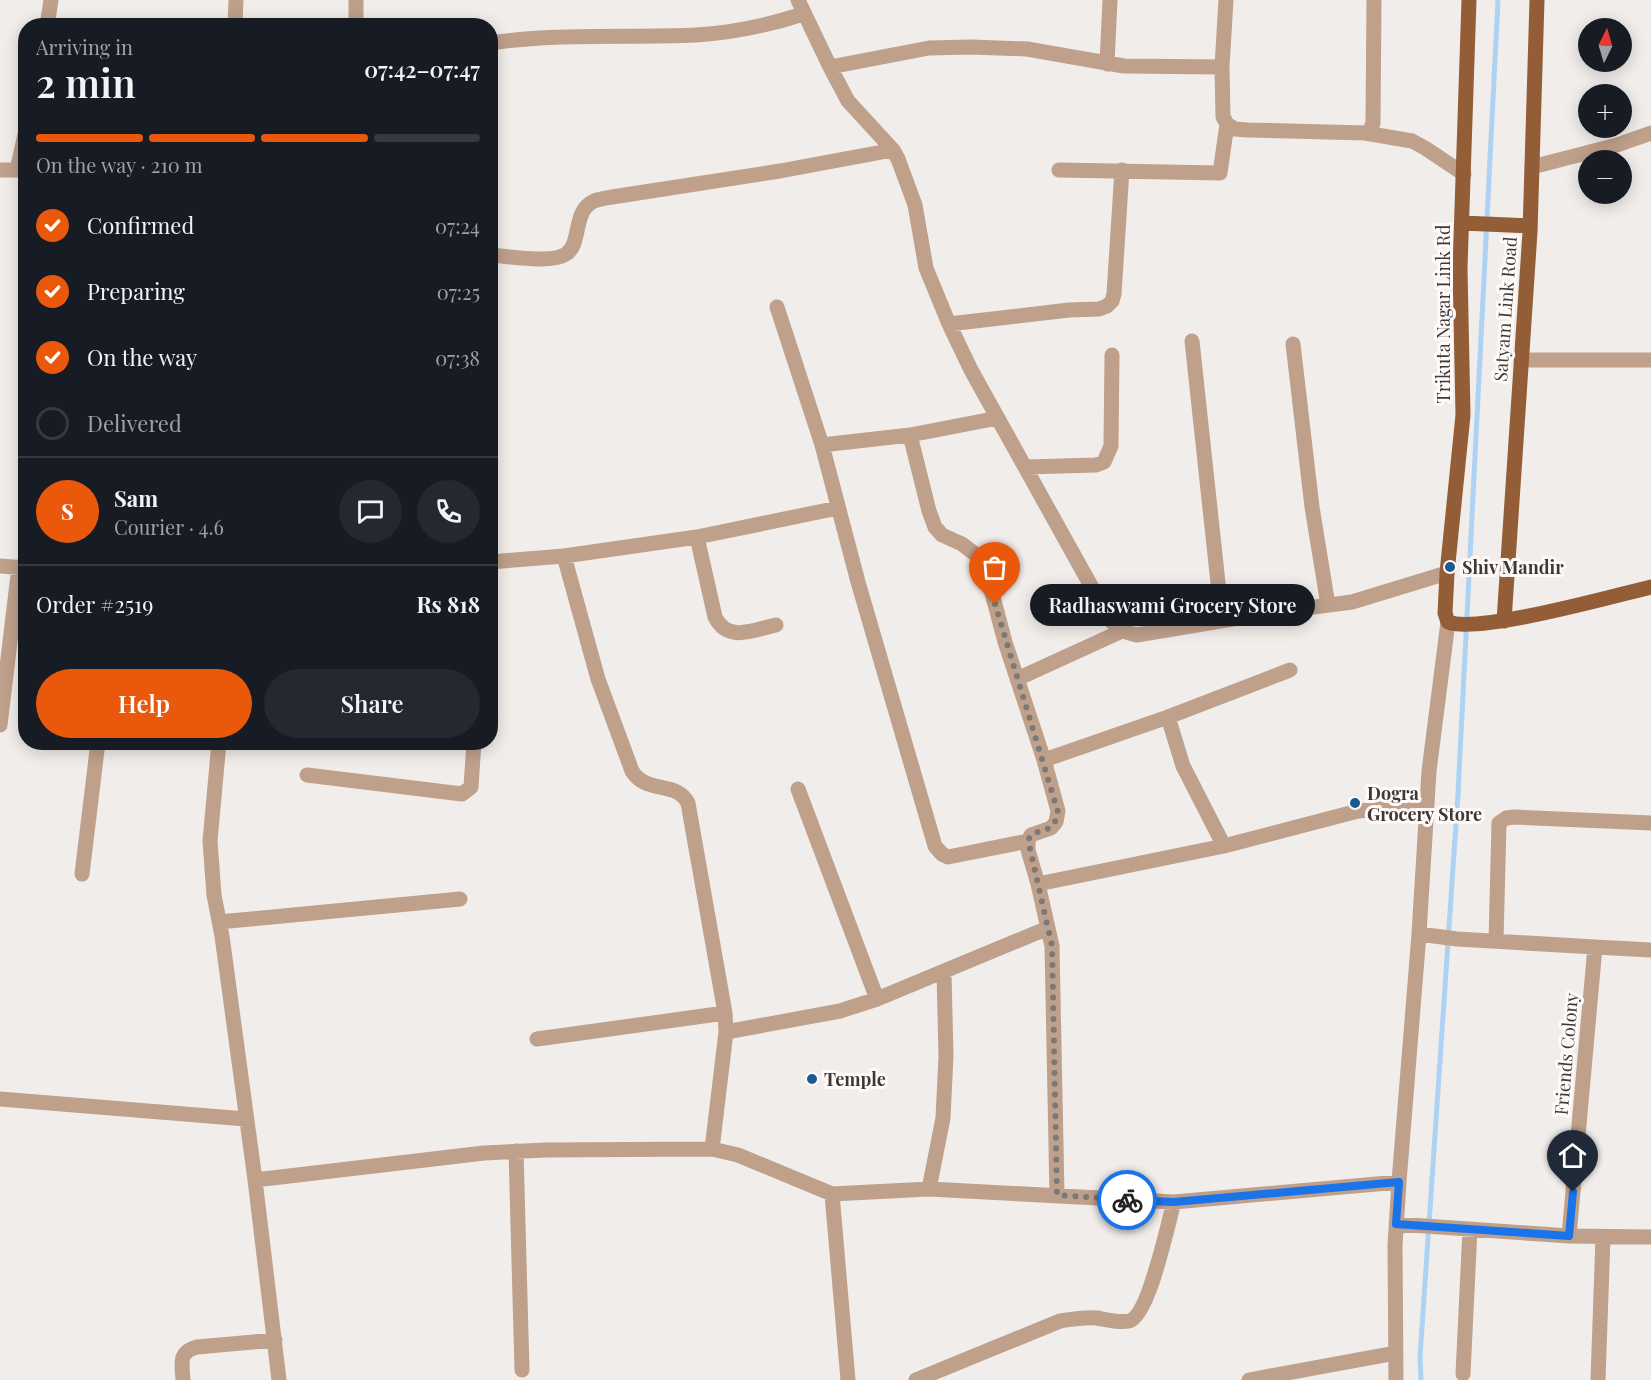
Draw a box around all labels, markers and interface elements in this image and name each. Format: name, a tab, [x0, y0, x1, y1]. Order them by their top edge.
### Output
north arrow	[1578, 18, 1632, 72]
map controls	[1578, 18, 1632, 204]
text: Arriving in	[36, 33, 133, 60]
text: 07:42–07:47	[364, 54, 480, 84]
text: 2 min	[36, 56, 136, 108]
button: +	[1578, 84, 1632, 138]
button: −	[1578, 150, 1632, 204]
text: On the way · 210 m	[36, 151, 203, 178]
icon: check	[36, 209, 69, 242]
text: Confirmed	[87, 210, 194, 240]
text: 07:24	[435, 212, 480, 239]
street label: Trikuta Nagar Link Rd	[1431, 224, 1455, 404]
street label: Satyam Link Road	[1488, 235, 1522, 382]
icon: check	[36, 275, 69, 308]
text: Preparing	[87, 276, 185, 306]
text: 07:25	[437, 278, 480, 305]
icon: check	[36, 341, 69, 374]
text: On the way	[87, 342, 197, 372]
text: 07:38	[435, 344, 480, 371]
text: Delivered	[87, 408, 182, 438]
button: chat	[339, 480, 402, 543]
button: phone	[417, 480, 480, 543]
text: Sam	[114, 483, 158, 513]
text: S	[61, 496, 74, 526]
text: Courier · 4.6	[114, 513, 224, 540]
pin	[969, 542, 1020, 604]
icon: bag	[978, 551, 1011, 584]
place label: Shiv Mandir	[1462, 555, 1564, 579]
marker: Shiv Mandir	[1443, 560, 1457, 574]
callout: Radhaswami Grocery Store	[1031, 583, 1316, 625]
text: Order #2519	[36, 589, 153, 619]
text: Rs 818	[416, 589, 480, 619]
text: Radhaswami Grocery Store	[1048, 591, 1297, 618]
button: Help	[36, 669, 252, 738]
button: Share	[264, 669, 480, 738]
place label: Dogra Grocery Store	[1367, 781, 1482, 826]
marker: Dogra Grocery Store	[1348, 796, 1362, 810]
street label: Friends Colony	[1549, 992, 1583, 1116]
place label: Temple	[824, 1067, 886, 1091]
marker: Temple	[805, 1072, 819, 1086]
pin	[1547, 1130, 1598, 1192]
icon: home	[1556, 1139, 1589, 1172]
courier	[1097, 1170, 1157, 1230]
icon: bike	[1111, 1184, 1144, 1217]

